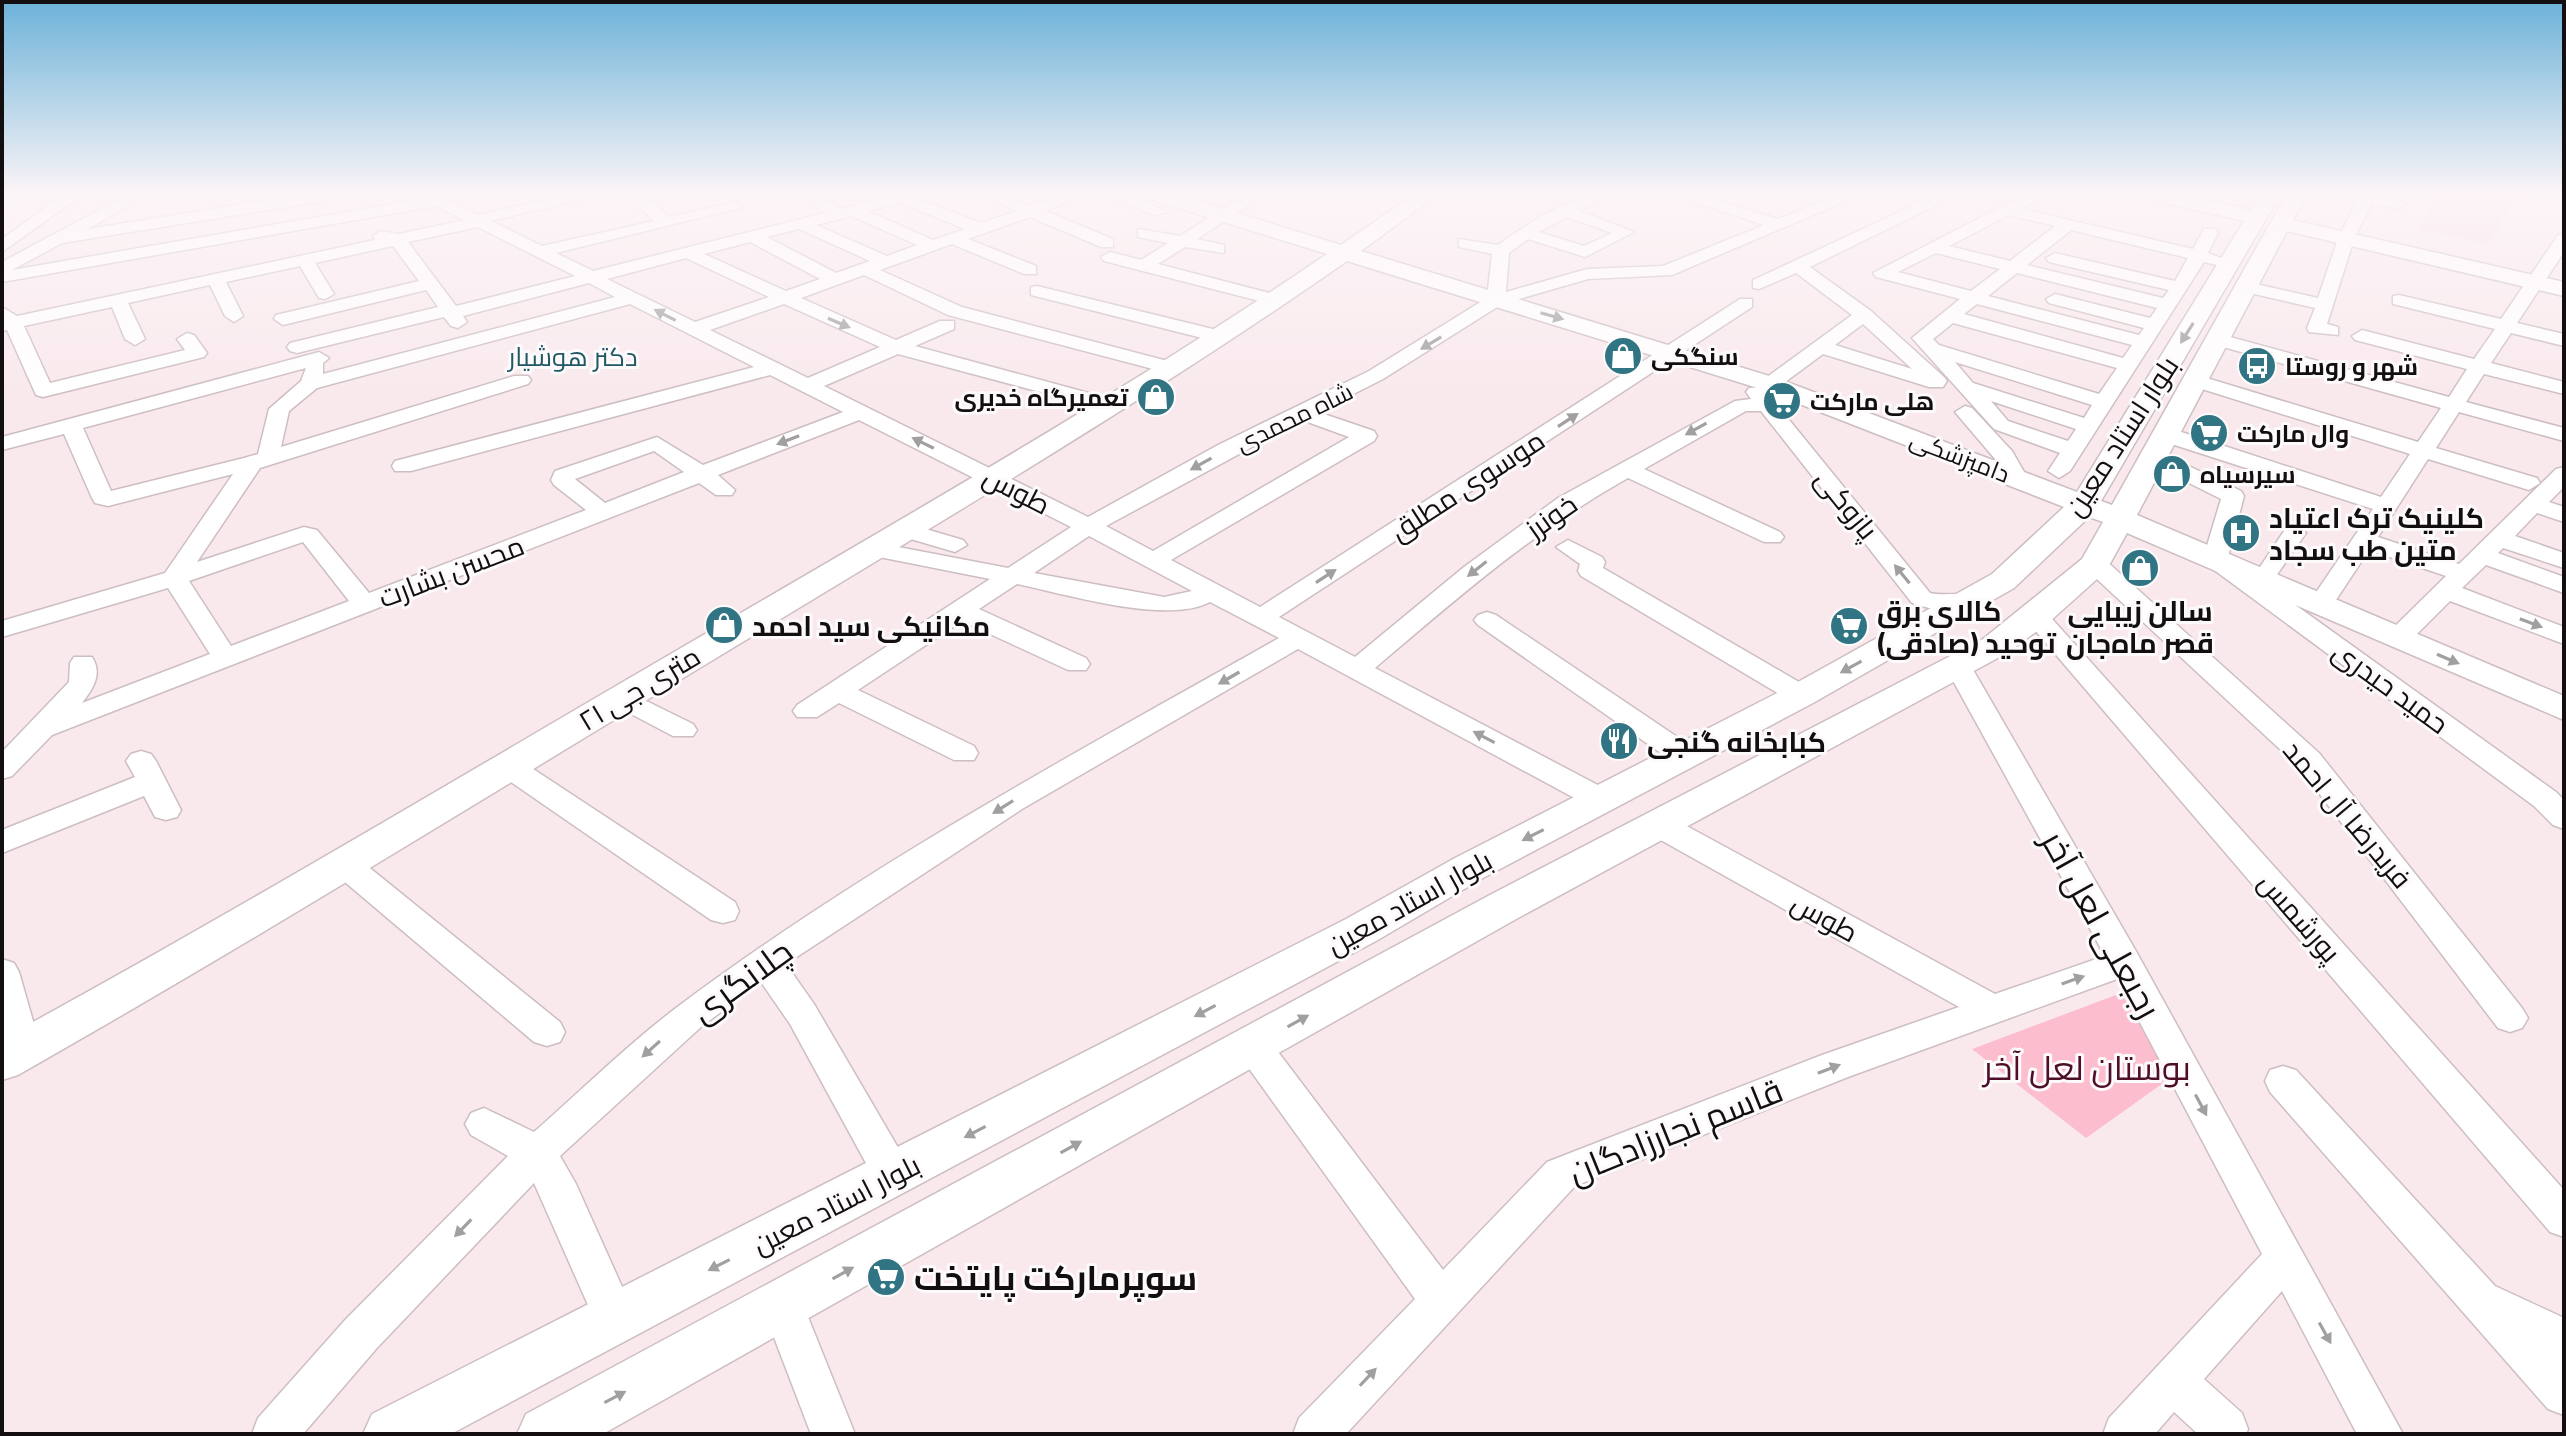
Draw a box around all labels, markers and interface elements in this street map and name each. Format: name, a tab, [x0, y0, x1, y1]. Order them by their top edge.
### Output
one-way arrow	[653, 308, 676, 321]
one-way arrow	[1540, 310, 1564, 323]
one-way arrow	[827, 316, 851, 330]
one-way arrow	[2181, 322, 2195, 344]
shop icon: سنگکی	[1602, 335, 1644, 377]
one-way arrow	[1420, 336, 1442, 350]
district label: دکتر هوشیار	[506, 337, 638, 376]
place label: سنگکی	[1651, 338, 1739, 374]
bus stop icon: شهر و روستا	[2236, 345, 2278, 387]
street label: بلوار استاد معین	[2053, 347, 2189, 525]
place label: شهر و روستا	[2285, 348, 2418, 384]
street label: شاه محمدی	[1229, 373, 1359, 461]
shop icon: تعمیرگاه خدیری	[1135, 376, 1177, 418]
place label: تعمیرگاه خدیری	[955, 379, 1129, 415]
supermarket icon: هلی مارکت	[1761, 380, 1803, 422]
place label: هلی مارکت	[1810, 383, 1934, 419]
supermarket icon: وال مارکت	[2188, 412, 2230, 454]
one-way arrow	[1557, 413, 1579, 427]
place label: وال مارکت	[2237, 415, 2349, 451]
street label: موسوی مطلق	[1381, 419, 1553, 551]
street label: دامپزشکی	[1905, 420, 2015, 492]
one-way arrow	[1685, 422, 1707, 436]
one-way arrow	[776, 434, 800, 447]
one-way arrow	[911, 436, 934, 450]
shop icon: سیرسیاه	[2151, 453, 2193, 495]
street label: طوس	[976, 455, 1058, 525]
one-way arrow	[1190, 456, 1212, 470]
place label: سیرسیاه	[2200, 456, 2295, 492]
street label: پازوکی	[1805, 459, 1889, 549]
street label: خونرز	[1515, 483, 1586, 551]
place label: کلینیک ترک اعتیاد متین طب سجاد	[2269, 496, 2484, 571]
hospital icon: کلینیک ترک اعتیاد متین طب سجاد	[2220, 512, 2262, 554]
street label: محسن بشارت	[372, 523, 530, 619]
shop icon: سالن زیبایی قصر ماه‌جان	[2119, 547, 2161, 589]
one-way arrow	[1467, 560, 1487, 577]
one-way arrow	[1894, 564, 1911, 584]
one-way arrow	[1315, 569, 1337, 583]
place label: کالای برق توحید (صادقی)	[1877, 589, 2057, 664]
place label: سالن زیبایی قصر ماه‌جان	[2066, 589, 2214, 664]
shop icon: مکانیکی سید احمد	[703, 604, 745, 646]
place label: مکانیکی سید احمد	[752, 604, 990, 647]
supermarket icon: کالای برق توحید (صادقی)	[1828, 605, 1870, 647]
one-way arrow	[2519, 617, 2543, 630]
street label: حمید حیدری	[2324, 630, 2458, 744]
street label: ۲۱ متری جی	[570, 635, 708, 741]
one-way arrow	[2436, 653, 2460, 666]
one-way arrow	[1839, 660, 1862, 674]
one-way arrow	[1218, 671, 1241, 685]
restaurant icon: کبابخانه گنجی	[1598, 720, 1640, 762]
place label: کبابخانه گنجی	[1647, 720, 1826, 763]
one-way arrow	[1472, 730, 1495, 743]
street label: فریدرضا آل احمد	[2273, 731, 2423, 897]
one-way arrow	[993, 799, 1014, 814]
street label: رجبعلی لعل آخر	[2028, 819, 2175, 1027]
one-way arrow	[1521, 828, 1544, 842]
street label: بلوار استاد معین	[1318, 839, 1500, 965]
street label: پورشمس	[2248, 862, 2352, 972]
street label: طوس	[1784, 881, 1866, 953]
street label: چلانگری	[679, 925, 803, 1035]
one-way arrow	[2061, 973, 2085, 985]
one-way arrow	[1194, 1004, 1216, 1018]
one-way arrow	[1287, 1014, 1309, 1028]
one-way arrow	[642, 1040, 661, 1058]
park label: بوستان لعل آخر	[1981, 1041, 2191, 1093]
one-way arrow	[1817, 1062, 1841, 1075]
street label: قاسم نجارزادگان	[1560, 1063, 1790, 1197]
one-way arrow	[2194, 1093, 2208, 1116]
one-way arrow	[963, 1125, 986, 1138]
one-way arrow	[1059, 1140, 1082, 1154]
street label: بلوار استاد معین	[744, 1143, 928, 1265]
one-way arrow	[454, 1218, 473, 1237]
place label: سوپرمارکت پایتخت	[914, 1251, 1197, 1303]
supermarket icon: سوپرمارکت پایتخت	[865, 1256, 907, 1298]
one-way arrow	[708, 1258, 731, 1271]
one-way arrow	[832, 1266, 854, 1280]
one-way arrow	[2318, 1322, 2332, 1345]
one-way arrow	[1359, 1368, 1377, 1387]
one-way arrow	[603, 1390, 626, 1404]

